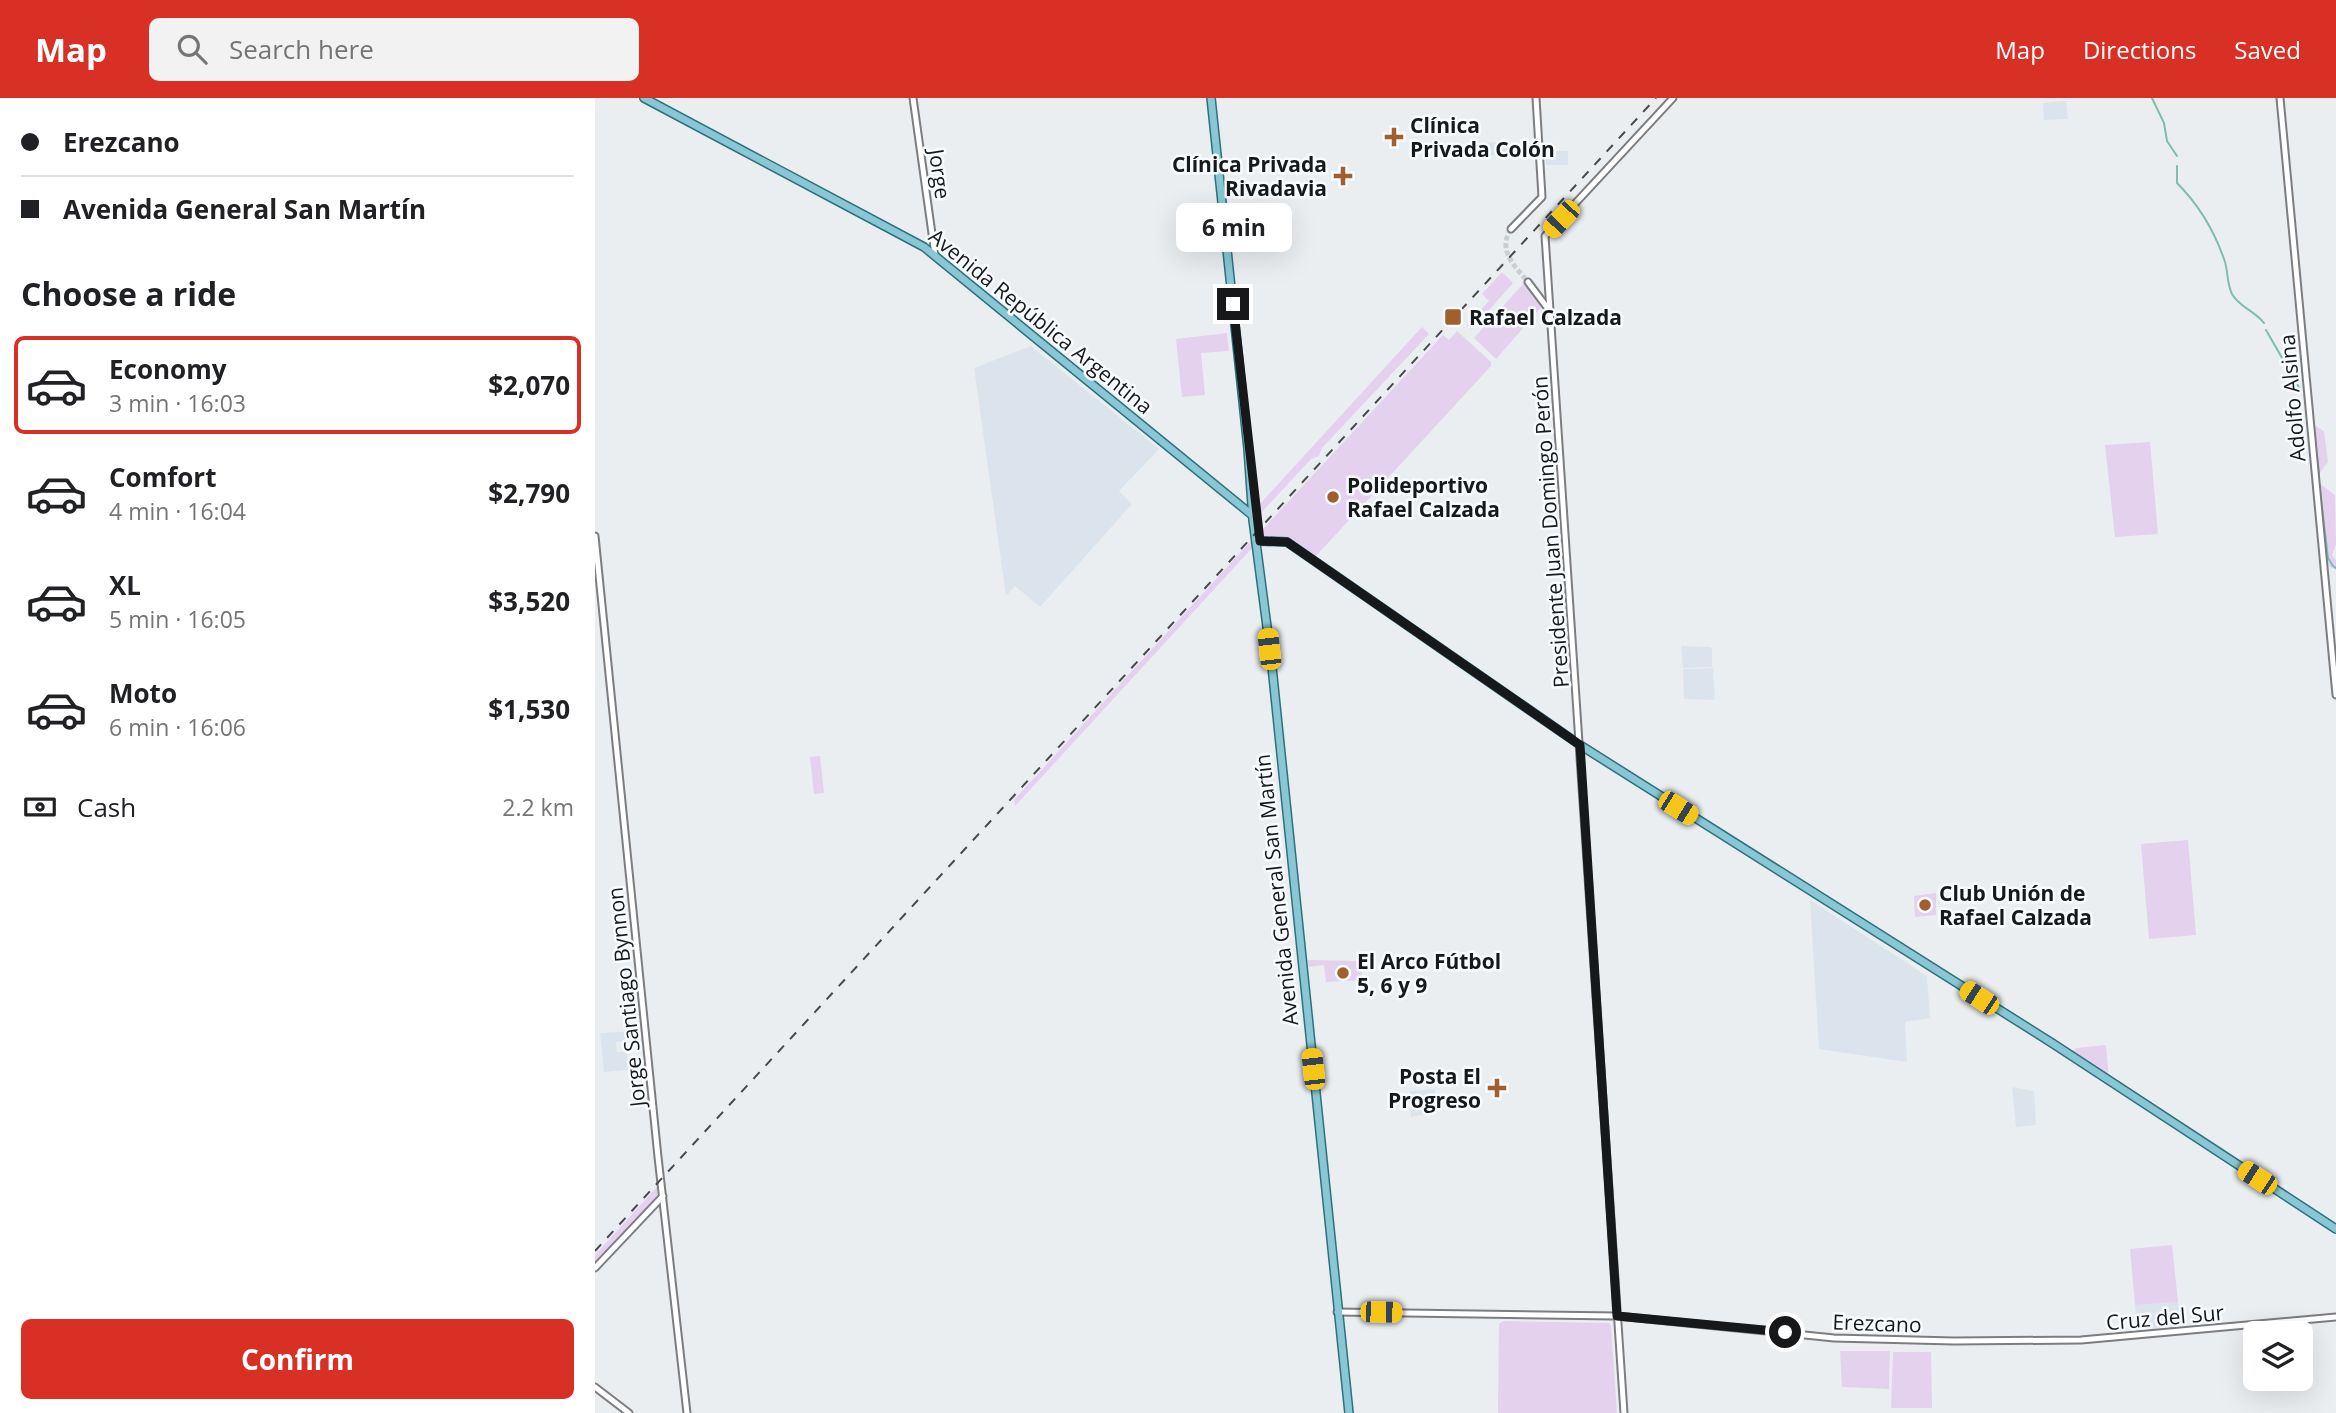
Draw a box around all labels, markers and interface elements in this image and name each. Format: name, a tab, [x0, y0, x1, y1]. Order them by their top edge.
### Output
search box	[149, 18, 639, 81]
text: Map	[35, 27, 107, 72]
icon: search	[173, 30, 211, 68]
text: Search here	[229, 31, 374, 67]
text: Map	[1995, 33, 2045, 66]
text: Directions	[2083, 33, 2196, 66]
text: Saved	[2234, 33, 2301, 66]
place label: Clínica Privada Colón	[1410, 111, 1555, 163]
text: Erezcano	[63, 124, 180, 160]
marker: Clínica Privada Colón	[1384, 127, 1404, 147]
street label: Jorge	[922, 145, 957, 201]
place label: Clínica Privada Rivadavia	[1172, 150, 1327, 202]
marker: Clínica Privada Rivadavia	[1333, 166, 1353, 186]
text: Avenida General San Martín	[63, 191, 426, 227]
car	[1539, 196, 1584, 242]
callout: 6 min	[1175, 202, 1291, 252]
text: 6 min	[1202, 211, 1266, 243]
street label: Avenida República Argentina	[923, 222, 1159, 420]
text: Choose a ride	[21, 272, 236, 315]
route end	[1217, 288, 1249, 320]
place label: Rafael Calzada	[1469, 303, 1622, 331]
marker: Rafael Calzada	[1443, 307, 1463, 327]
street label: Adolfo Alsina	[2272, 333, 2312, 463]
text: Economy	[109, 351, 227, 387]
icon: car	[25, 354, 88, 417]
text: $2,070	[488, 367, 570, 403]
street label: Presidente Juan Domingo Perón	[1525, 375, 1575, 689]
text: 3 min · 16:03	[109, 387, 246, 419]
text: Comfort	[109, 459, 216, 495]
icon: car	[25, 462, 88, 525]
place label: Polideportivo Rafael Calzada	[1347, 471, 1500, 523]
text: $2,790	[488, 475, 570, 511]
marker: Polideportivo Rafael Calzada	[1325, 489, 1341, 505]
text: 4 min · 16:04	[109, 495, 246, 527]
text: XL	[109, 567, 141, 603]
icon: car	[25, 570, 88, 633]
text: $3,520	[488, 583, 570, 619]
text: 5 min · 16:05	[109, 603, 246, 635]
car	[1257, 627, 1282, 671]
text: Moto	[109, 675, 177, 711]
icon: car	[25, 678, 88, 741]
text: $1,530	[488, 691, 570, 727]
text: 6 min · 16:06	[109, 711, 246, 743]
street label: Avenida General San Martín	[1248, 753, 1304, 1027]
icon: cash	[21, 788, 59, 826]
car	[1655, 788, 1702, 828]
text: Cash	[77, 789, 136, 825]
text: 2.2 km	[502, 791, 574, 823]
place label: Club Unión de Rafael Calzada	[1939, 879, 2092, 931]
street label: Jorge Santiago Bynnon	[601, 886, 652, 1110]
marker: Club Unión de Rafael Calzada	[1917, 897, 1933, 913]
place label: El Arco Fútbol 5, 6 y 9	[1357, 947, 1501, 999]
marker: El Arco Fútbol 5, 6 y 9	[1335, 965, 1351, 981]
car	[1956, 978, 2003, 1018]
car	[1301, 1047, 1326, 1091]
place label: Posta El Progreso	[1388, 1062, 1481, 1114]
marker: Posta El Progreso	[1487, 1078, 1507, 1098]
car	[2234, 1158, 2281, 1198]
street label: Cruz del Sur	[2105, 1298, 2226, 1336]
car	[1360, 1301, 1403, 1323]
street label: Erezcano	[1832, 1307, 1922, 1339]
route start	[1769, 1316, 1801, 1348]
button: Confirm	[21, 1319, 574, 1399]
map controls	[2243, 1321, 2313, 1391]
button: layers	[2243, 1321, 2313, 1391]

